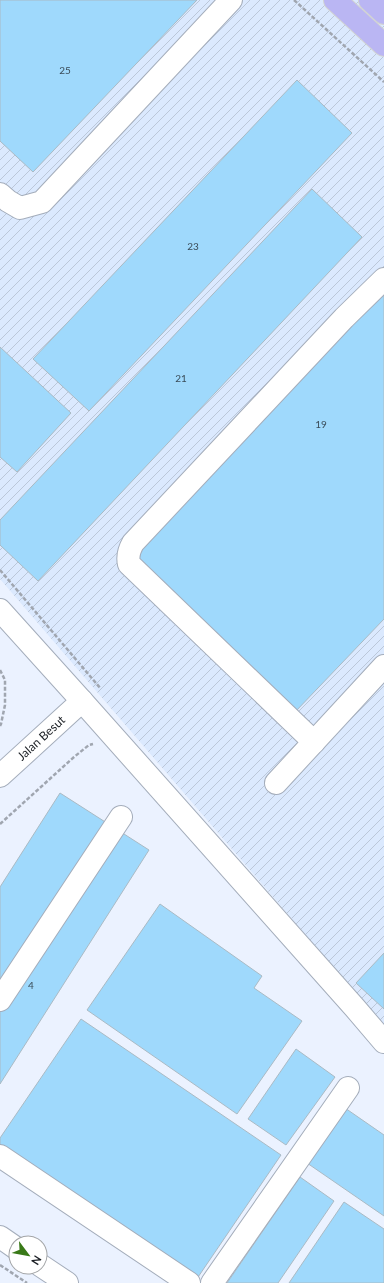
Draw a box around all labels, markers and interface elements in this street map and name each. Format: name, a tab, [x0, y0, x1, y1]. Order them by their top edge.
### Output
house number: 25	[59, 64, 71, 76]
house number: 23	[187, 240, 199, 252]
house number: 21	[175, 372, 187, 384]
house number: 19	[315, 418, 327, 430]
street label: Jalan Besut	[14, 712, 69, 763]
house number: 4	[28, 979, 34, 991]
north arrow	[8, 1235, 48, 1275]
text: N	[29, 1254, 45, 1268]

